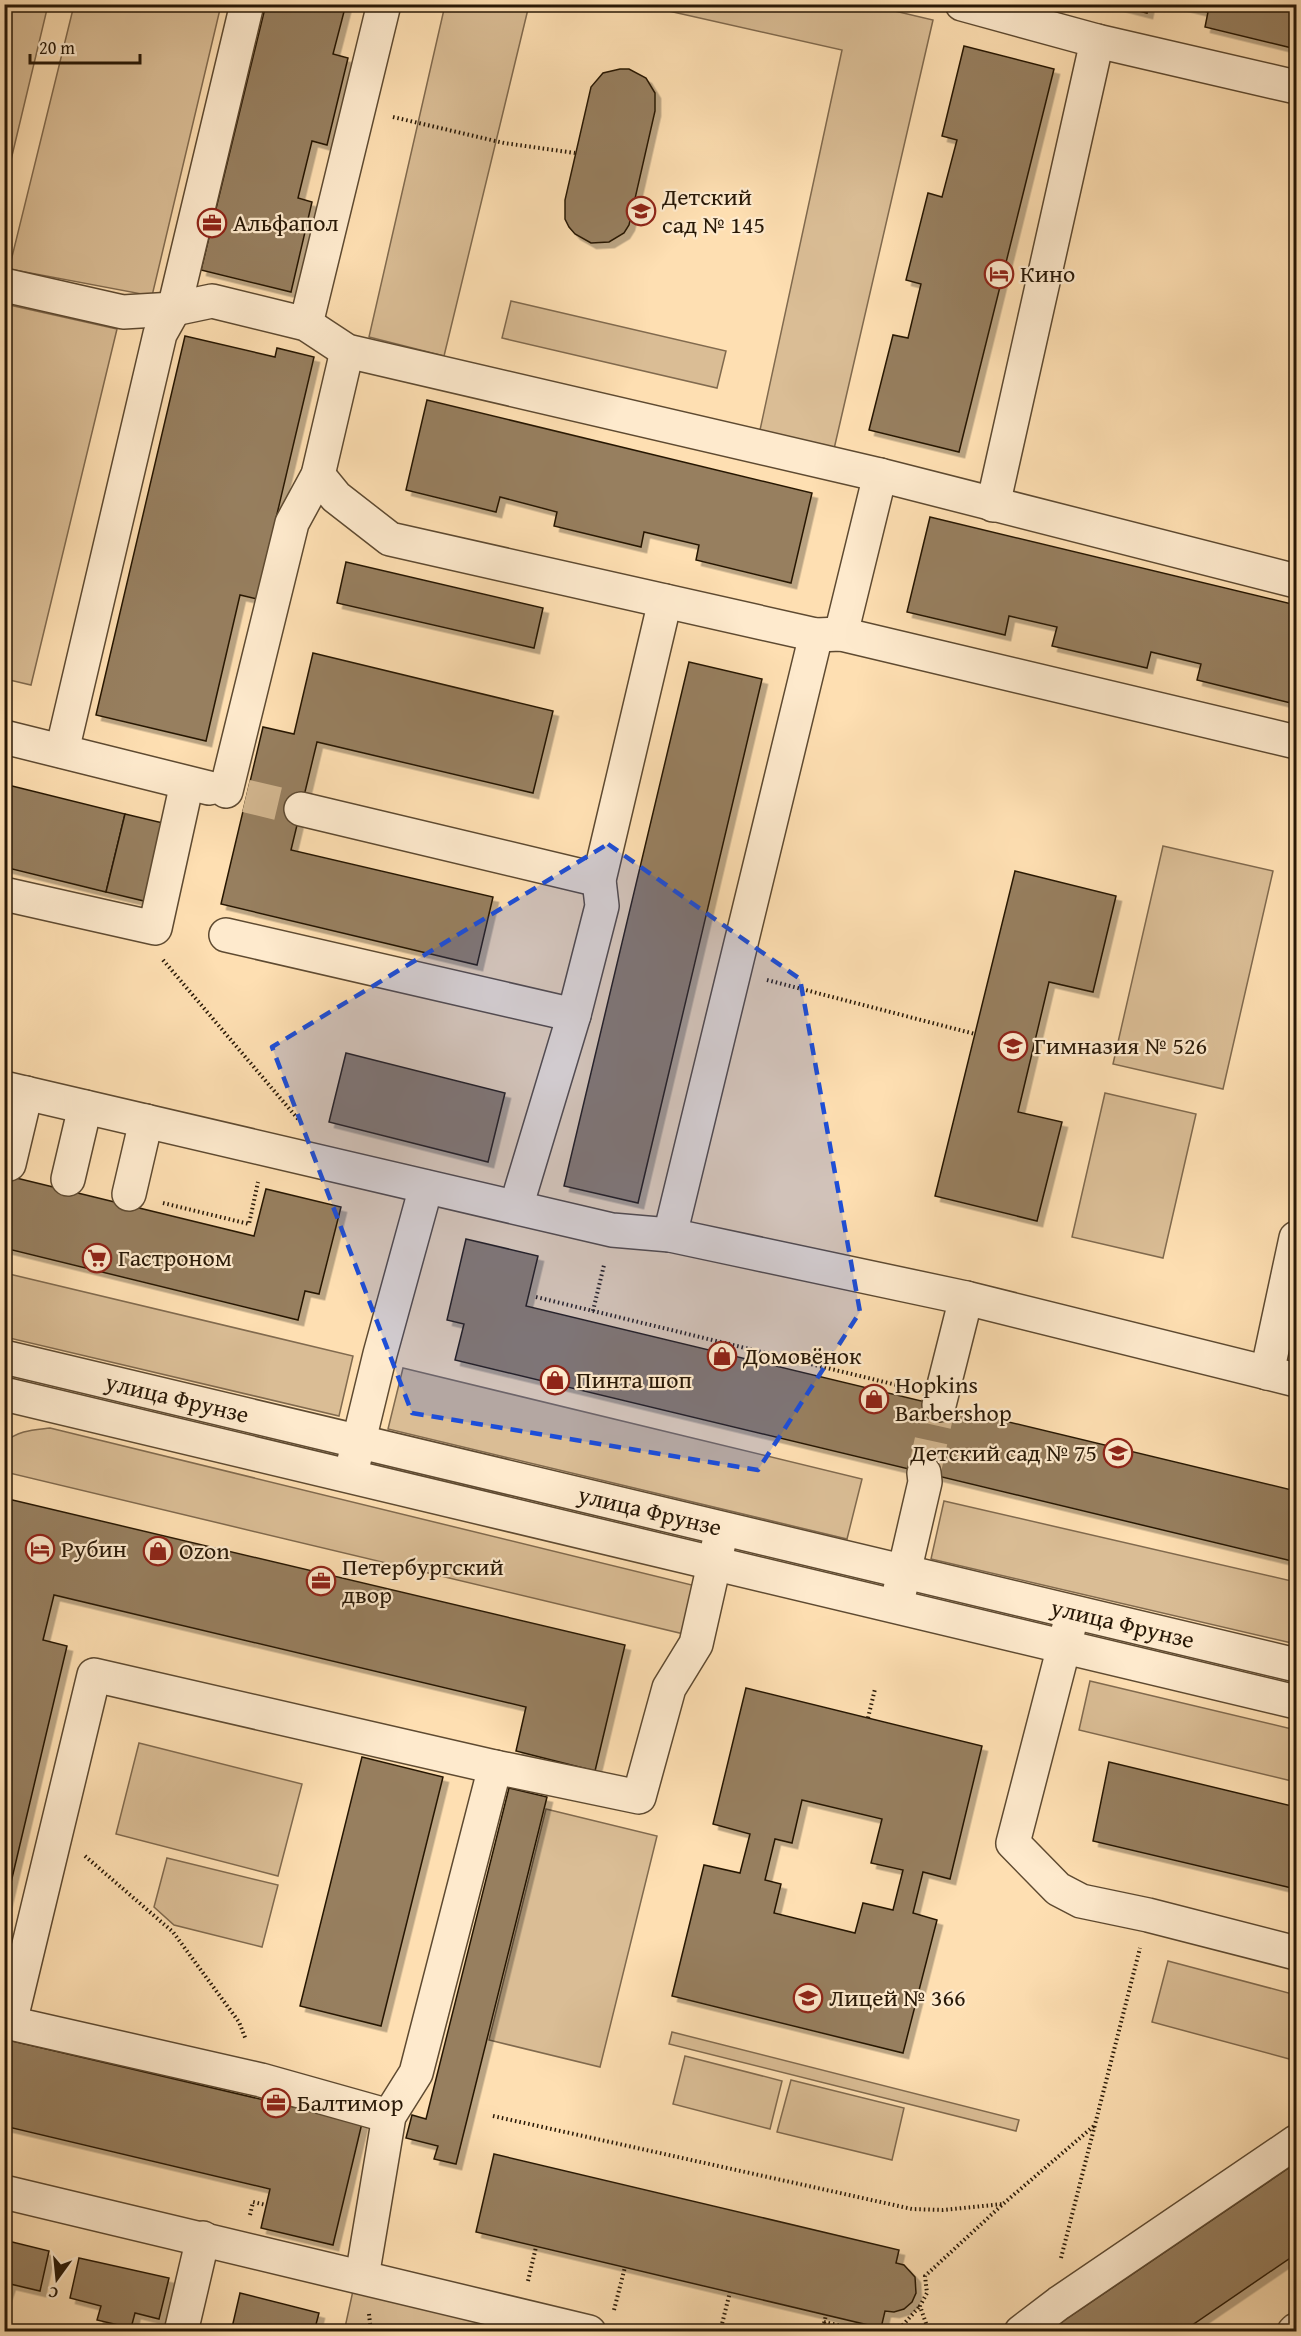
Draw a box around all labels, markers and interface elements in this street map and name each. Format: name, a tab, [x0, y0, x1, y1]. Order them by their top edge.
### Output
scale bar	[30, 27, 140, 65]
text: 20 m	[39, 34, 75, 61]
place label: Детский сад № 145	[661, 179, 765, 242]
school or university icon: Детский сад № 145	[625, 195, 657, 227]
place label: Альфапол	[233, 205, 339, 240]
office icon: Альфапол	[196, 207, 228, 239]
place label: Кино	[1020, 256, 1075, 291]
hotel icon: Кино	[983, 258, 1015, 290]
place label: Гимназия № 526	[1034, 1028, 1207, 1063]
school or university icon: Гимназия № 526	[997, 1030, 1029, 1062]
place label: Гастроном	[118, 1240, 232, 1275]
supermarket icon: Гастроном	[81, 1242, 113, 1274]
place label: Домовёнок	[742, 1338, 862, 1373]
shop icon: Домовёнок	[706, 1340, 738, 1372]
place label: Пинта шоп	[576, 1362, 692, 1397]
street label: улица Фрунзе	[101, 1364, 253, 1432]
shop icon: Пинта шоп	[539, 1364, 571, 1396]
place label: Hopkins Barbershop	[895, 1367, 1012, 1430]
shop icon: Hopkins Barbershop	[858, 1383, 890, 1415]
place label: Детский сад № 75	[909, 1435, 1097, 1470]
school or university icon: Детский сад № 75	[1102, 1437, 1134, 1469]
street label: улица Фрунзе	[574, 1476, 725, 1545]
place label: Рубин	[61, 1531, 127, 1566]
hotel icon: Рубин	[24, 1533, 56, 1565]
place label: Ozon	[179, 1533, 230, 1568]
shop icon: Ozon	[142, 1535, 174, 1567]
place label: Петербургский двор	[342, 1549, 504, 1612]
office icon: Петербургский двор	[305, 1565, 337, 1597]
street label: улица Фрунзе	[1046, 1589, 1198, 1657]
place label: Лицей № 366	[829, 1980, 966, 2015]
school or university icon: Лицей № 366	[792, 1982, 824, 2014]
place label: Балтимор	[297, 2085, 403, 2120]
office icon: Балтимор	[260, 2087, 292, 2119]
north arrow	[27, 2249, 87, 2309]
text: С	[46, 2281, 61, 2306]

